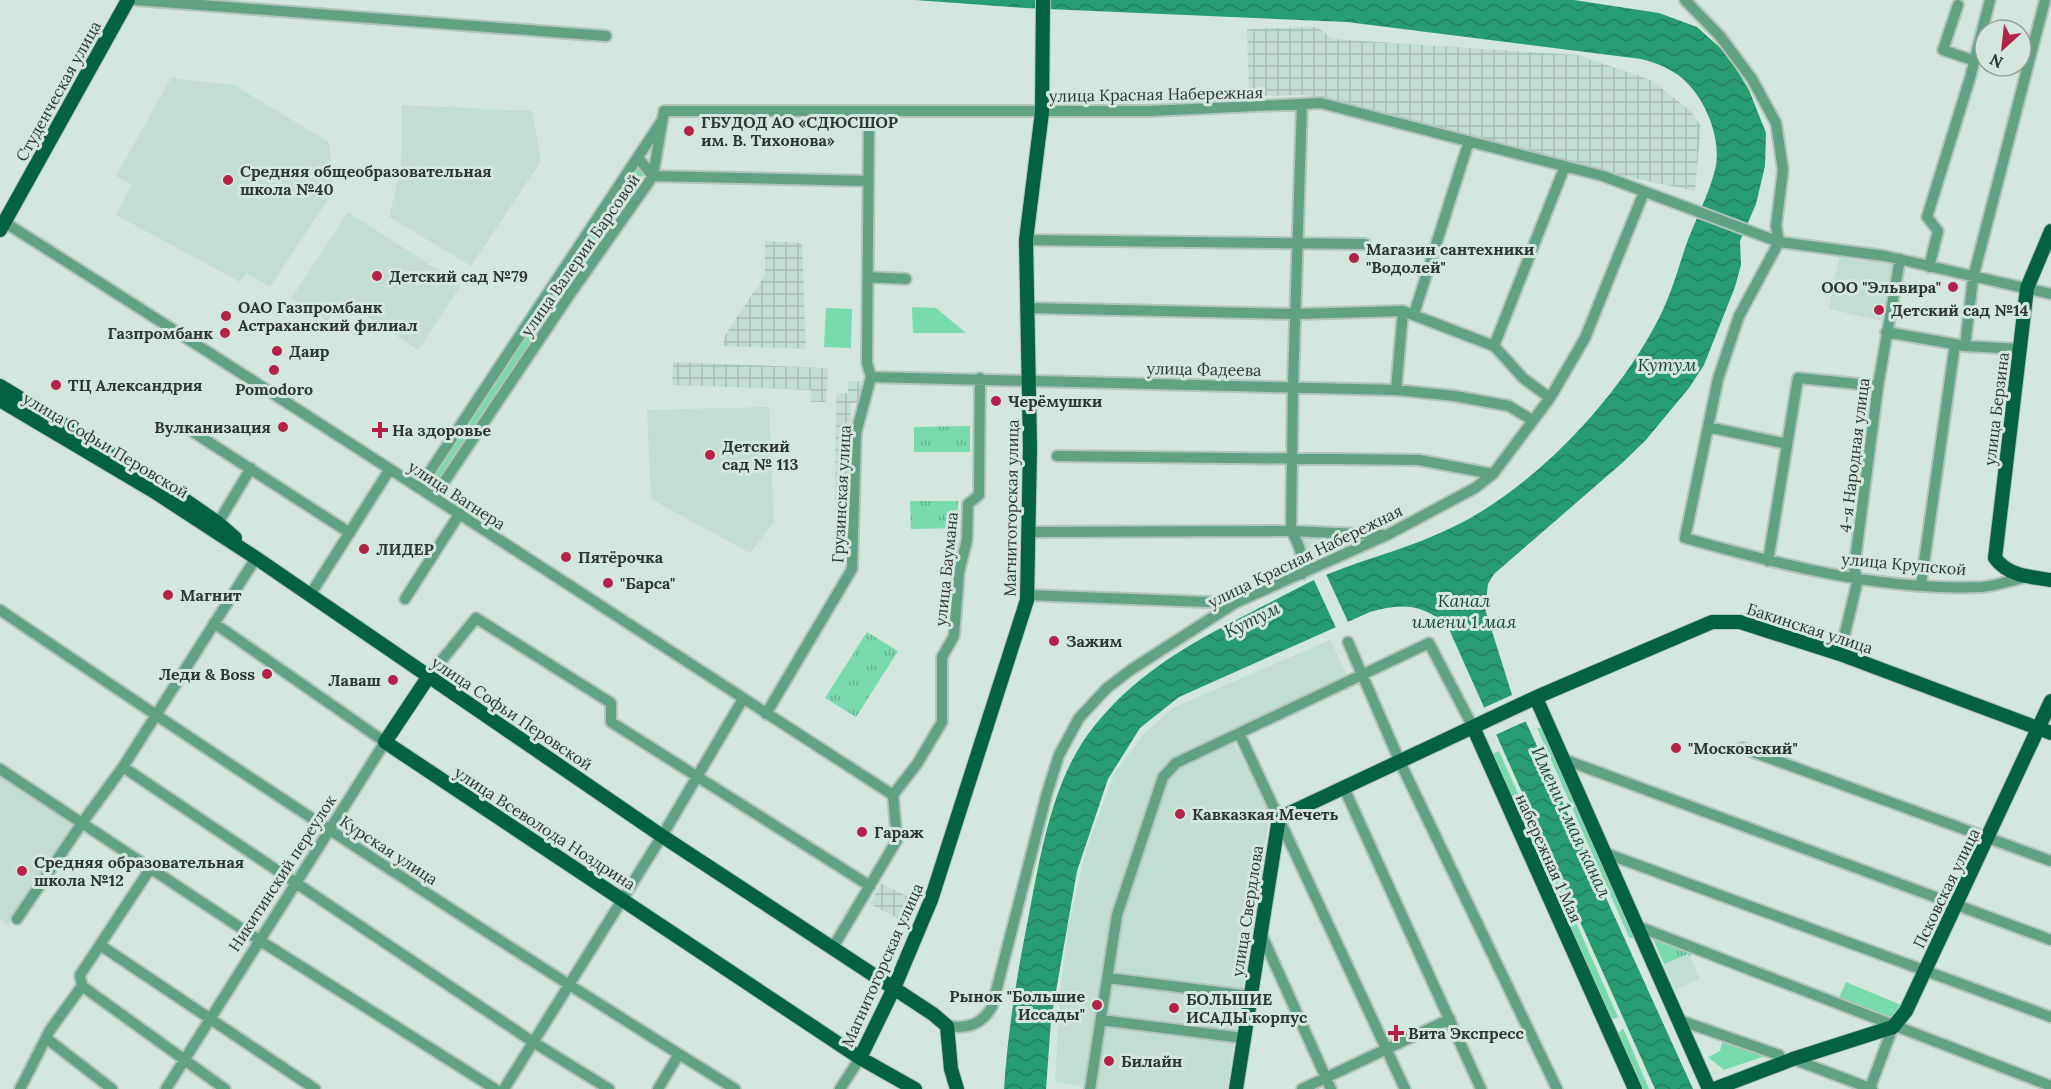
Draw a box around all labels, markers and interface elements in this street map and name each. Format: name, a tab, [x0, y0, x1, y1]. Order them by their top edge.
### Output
street label: Студенческая улица	[11, 17, 105, 165]
north arrow	[1973, 18, 2033, 78]
text: N	[1986, 50, 2006, 73]
street label: улица Красная Набережная	[1049, 82, 1263, 106]
place label: ГБУДОД АО «СДЮСШОР им. В. Тихонова»	[701, 112, 898, 150]
marker: ГБУДОД АО «СДЮСШОР им. В. Тихонова»	[682, 124, 696, 138]
place label: Средняя общеобразовательная школа №40	[240, 161, 492, 199]
street label: улица Валерии Барсовой	[516, 170, 644, 340]
marker: Средняя общеобразовательная школа №40	[221, 173, 235, 187]
place label: Магазин сантехники "Водолей"	[1366, 239, 1535, 277]
marker: Магазин сантехники "Водолей"	[1347, 251, 1361, 265]
place label: Детский сад №79	[389, 266, 528, 286]
marker: Детский сад №79	[370, 269, 384, 283]
place label: ООО "Эльвира"	[1821, 277, 1941, 297]
marker: ООО "Эльвира"	[1946, 280, 1960, 294]
place label: ОАО Газпромбанк Астраханский филиал	[238, 297, 418, 335]
place label: Детский сад №14	[1891, 300, 2029, 320]
marker: Детский сад №14	[1872, 303, 1886, 317]
marker: ОАО Газпромбанк Астраханский филиал	[219, 309, 233, 323]
place label: Газпромбанк	[107, 323, 213, 343]
marker: Газпромбанк	[218, 326, 232, 340]
place label: Даир	[289, 341, 330, 361]
marker: Даир	[270, 344, 284, 358]
street label: улица Берзина	[1979, 351, 2013, 467]
water label: Кутум	[1637, 353, 1697, 376]
street label: улица Фадеева	[1146, 358, 1262, 380]
marker: Pomodoro	[267, 363, 281, 377]
place label: ТЦ Александрия	[68, 375, 202, 395]
street label: 4-я Народная улица	[1835, 377, 1873, 533]
marker: ТЦ Александрия	[49, 378, 63, 392]
place label: Pomodoro	[235, 379, 313, 399]
street label: улица Софьи Перовской	[20, 388, 192, 502]
place label: Черёмушки	[1008, 391, 1103, 411]
marker: Черёмушки	[989, 394, 1003, 408]
place label: Вулканизация	[154, 417, 271, 437]
street label: Магнитогорская улица	[999, 419, 1023, 597]
marker: Вулканизация	[276, 420, 290, 434]
place label: На здоровье	[392, 420, 492, 440]
marker: На здоровье	[373, 423, 387, 437]
street label: Грузинская улица	[827, 424, 855, 564]
place label: Детский сад № 113	[722, 436, 799, 474]
marker: Детский сад № 113	[703, 448, 717, 462]
street label: улица Вагнера	[405, 456, 509, 534]
street label: улица Красная Набережная	[1204, 500, 1406, 612]
street label: улица Баумана	[930, 511, 962, 627]
place label: ЛИДЕР	[376, 539, 434, 559]
marker: ЛИДЕР	[357, 542, 371, 556]
place label: Пятёрочка	[578, 547, 664, 567]
street label: улица Крупской	[1841, 549, 1967, 579]
marker: Пятёрочка	[559, 550, 573, 564]
place label: "Барса"	[620, 573, 675, 593]
marker: "Барса"	[601, 576, 615, 590]
place label: Магнит	[180, 585, 242, 605]
marker: Магнит	[161, 588, 175, 602]
water label: Канал имени 1 мая	[1412, 589, 1516, 633]
water label: Кутум	[1220, 596, 1283, 643]
street label: Бакинская улица	[1745, 598, 1875, 658]
place label: Зажим	[1066, 631, 1123, 651]
marker: Зажим	[1047, 634, 1061, 648]
street label: улица Софьи Перовской	[428, 652, 596, 774]
place label: Леди & Boss	[159, 664, 255, 684]
marker: Леди & Boss	[260, 667, 274, 681]
place label: Лаваш	[328, 670, 381, 690]
marker: Лаваш	[386, 673, 400, 687]
place label: "Московский"	[1688, 738, 1798, 758]
marker: "Московский"	[1669, 741, 1683, 755]
water label: Имени 1 мая канал	[1526, 743, 1617, 901]
street label: улица Всеволода Ноздрина	[451, 762, 639, 894]
street label: набережная 1 Мая	[1512, 790, 1586, 926]
street label: Никитинский переулок	[224, 791, 340, 955]
place label: Кавказкая Мечеть	[1192, 804, 1338, 824]
marker: Кавказкая Мечеть	[1173, 807, 1187, 821]
street label: Курская улица	[336, 811, 442, 889]
place label: Гараж	[874, 822, 924, 842]
marker: Гараж	[855, 825, 869, 839]
street label: Псковская улица	[1908, 825, 1984, 951]
street label: улица Свердлова	[1227, 844, 1267, 978]
place label: Средняя образовательная школа №12	[34, 852, 244, 890]
marker: Средняя образовательная школа №12	[15, 864, 29, 878]
street label: Магнитогорская улица	[837, 880, 927, 1050]
place label: Рынок "Большие Иссады"	[949, 986, 1085, 1024]
place label: БОЛЬШИЕ ИСАДЫ корпус	[1186, 989, 1308, 1027]
marker: Рынок "Большие Иссады"	[1090, 998, 1104, 1012]
marker: БОЛЬШИЕ ИСАДЫ корпус	[1167, 1001, 1181, 1015]
place label: Вита Экспресс	[1408, 1023, 1525, 1043]
marker: Вита Экспресс	[1389, 1026, 1403, 1040]
place label: Билайн	[1121, 1051, 1182, 1071]
marker: Билайн	[1102, 1054, 1116, 1068]

